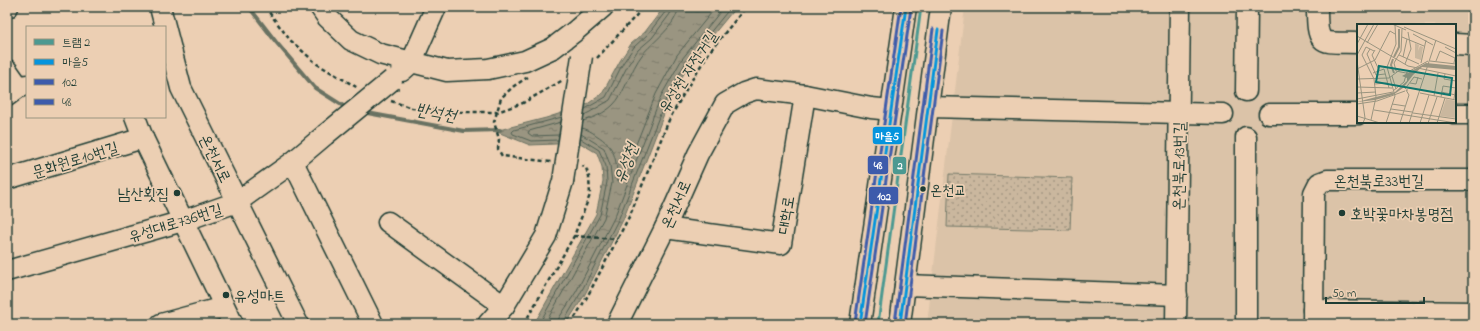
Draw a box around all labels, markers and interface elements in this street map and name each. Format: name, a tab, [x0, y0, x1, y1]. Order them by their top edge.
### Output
inset map	[1357, 24, 1456, 123]
legend	[26, 26, 166, 118]
street label: 유성천 자전거길	[653, 26, 724, 118]
text: 트램 2	[62, 34, 90, 52]
text: 마을5	[62, 54, 88, 72]
text: 102	[62, 74, 77, 92]
text: 48	[62, 94, 72, 112]
water label: 반석천	[413, 98, 460, 130]
street label: 온천북로13번길	[1167, 121, 1193, 211]
line badge: 마을5	[872, 126, 903, 145]
text: 마을5	[875, 129, 900, 145]
street label: 온천서로	[192, 130, 236, 187]
street label: 문화원로10번길	[29, 136, 122, 185]
water label: 유성천	[607, 138, 646, 187]
line badge: 48	[867, 155, 889, 175]
line badge: 2	[892, 156, 907, 175]
text: 48	[873, 158, 883, 174]
text: 2	[896, 158, 903, 174]
street label: 온천북로33번길	[1334, 170, 1424, 194]
street label: 온천서로	[655, 176, 698, 233]
place label: 온천교	[930, 180, 966, 202]
place label: 남산횟집	[118, 183, 169, 207]
marker: 온천교	[918, 184, 928, 194]
line badge: 102	[868, 186, 899, 205]
marker: 남산횟집	[172, 188, 182, 198]
text: 102	[877, 189, 891, 205]
street label: 대학로	[772, 194, 802, 236]
street label: 유성대로736번길	[125, 198, 226, 250]
place label: 호박꽃마차봉명점	[1350, 203, 1453, 227]
marker: 호박꽃마차봉명점	[1337, 208, 1347, 218]
scale bar	[1326, 279, 1424, 305]
place label: 유성마트	[234, 285, 286, 309]
text: 50 m	[1332, 285, 1356, 303]
marker: 유성마트	[221, 290, 231, 300]

